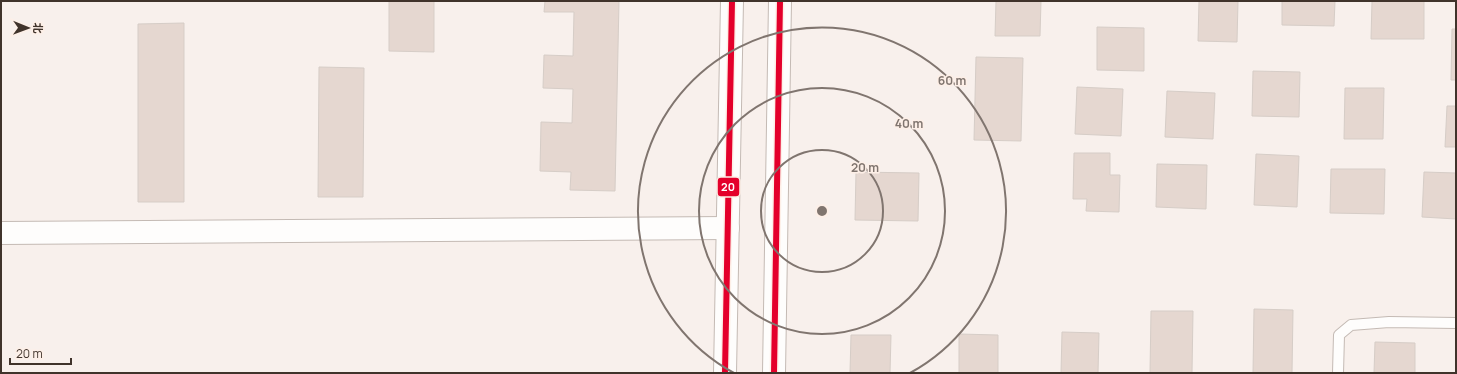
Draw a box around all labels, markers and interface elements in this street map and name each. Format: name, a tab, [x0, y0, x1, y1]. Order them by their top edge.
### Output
north arrow	[8, 8, 48, 48]
text: 北	[31, 23, 46, 34]
text: 60 m	[938, 72, 966, 89]
text: 40 m	[895, 115, 923, 132]
text: 20 m	[851, 159, 879, 176]
line badge: 20	[717, 177, 740, 197]
text: 20	[721, 179, 735, 194]
centre of rings	[815, 204, 829, 218]
scale bar	[10, 340, 71, 366]
text: 20 m	[16, 345, 43, 362]

